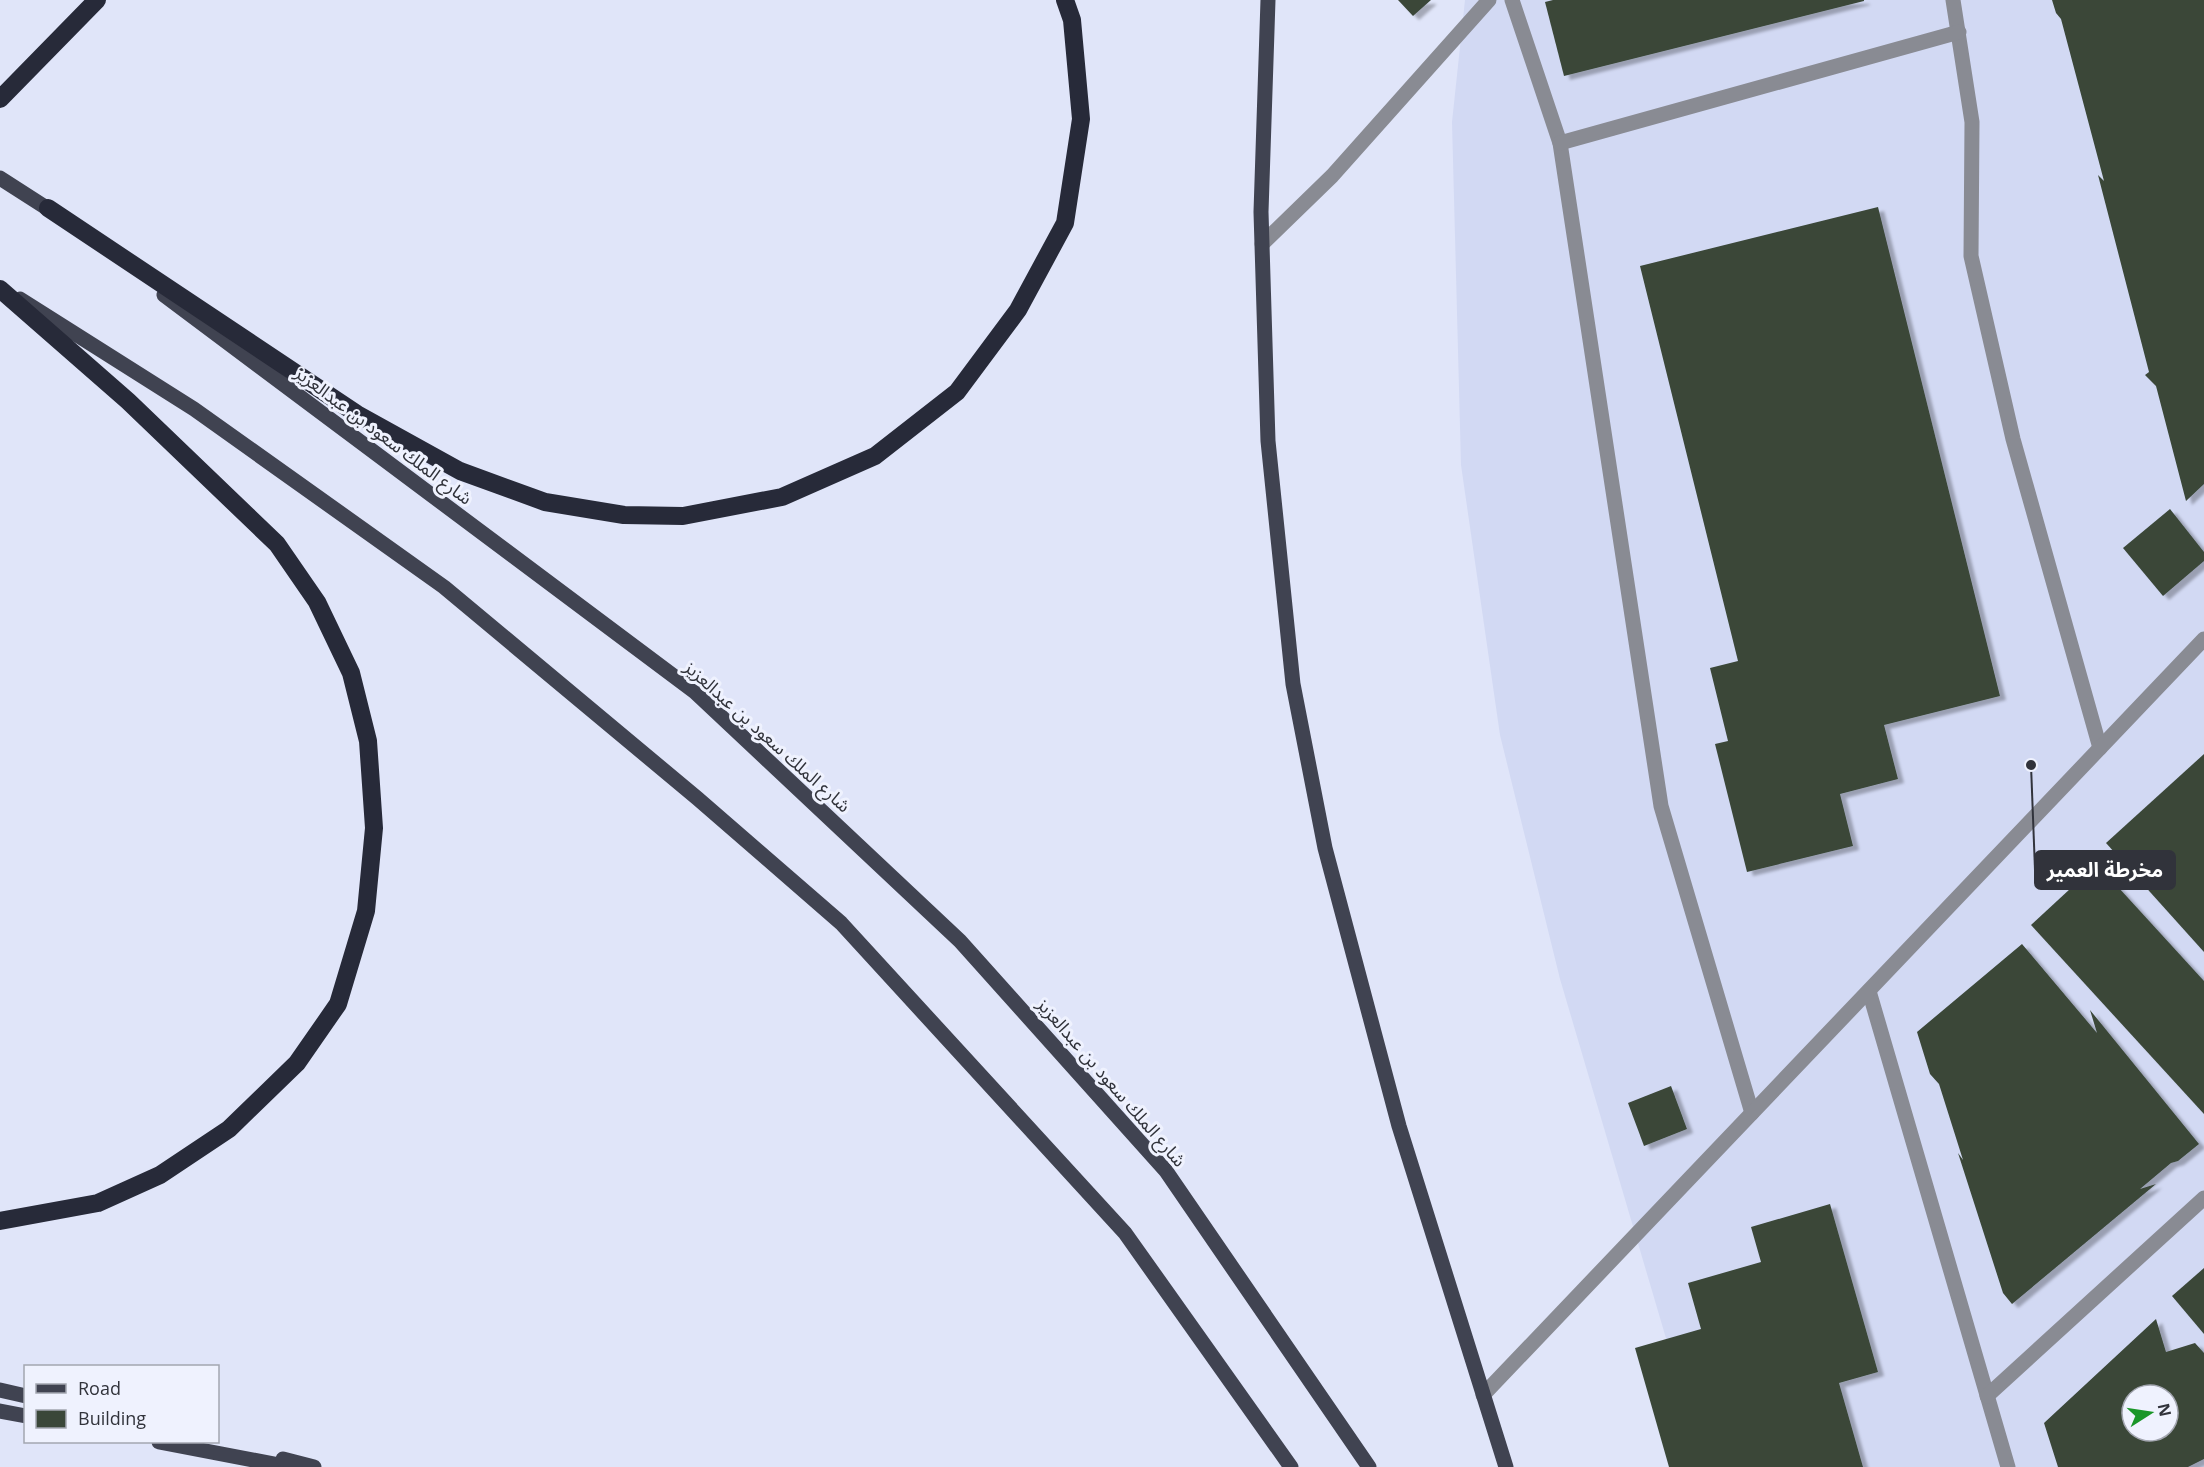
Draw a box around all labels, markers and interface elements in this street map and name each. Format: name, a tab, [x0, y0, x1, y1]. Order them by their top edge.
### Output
street label: شارع الملك سعود بن عبدالعزيز	[288, 360, 477, 512]
street label: شارع الملك سعود بن عبدالعزيز	[677, 654, 856, 819]
callout: مخرطة العمير	[2035, 851, 2175, 889]
text: مخرطة العمير	[2046, 856, 2163, 883]
street label: شارع الملك سعود بن عبدالعزيز	[1029, 992, 1192, 1173]
legend	[24, 1365, 219, 1443]
text: Road	[78, 1376, 121, 1400]
north arrow	[2120, 1383, 2180, 1443]
text: N	[2153, 1401, 2177, 1419]
text: Building	[78, 1406, 146, 1430]

